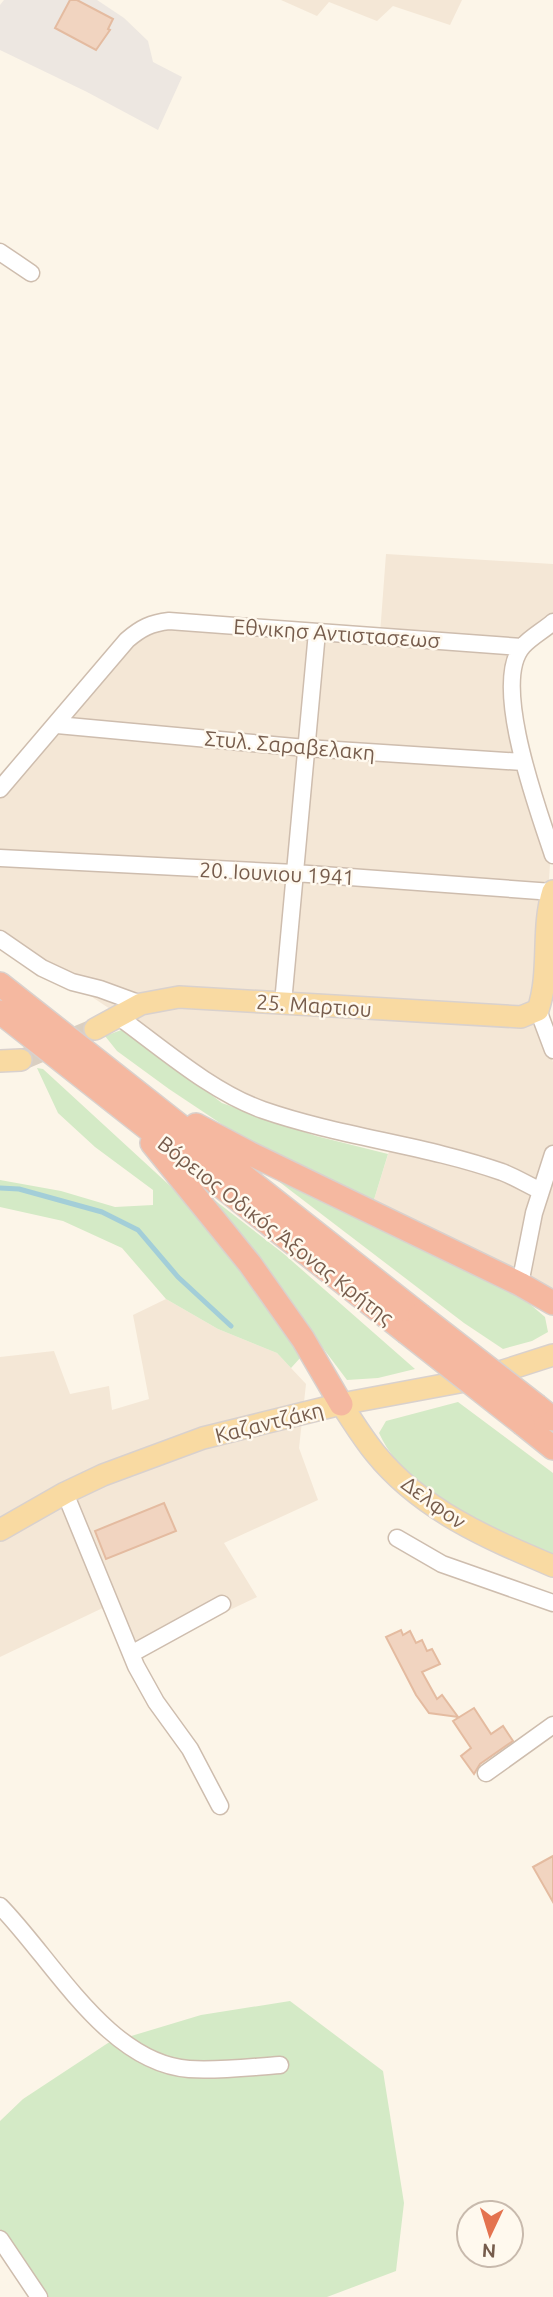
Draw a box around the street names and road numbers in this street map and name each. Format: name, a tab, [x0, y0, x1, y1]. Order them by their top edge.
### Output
street label: Εθνικησ Αντιστασεωσ	[233, 614, 441, 652]
street label: Στυλ. Σαραβελακη	[204, 726, 376, 764]
street label: 20. Ιουνιου 1941	[199, 857, 355, 889]
street label: 25. Μαρτιου	[255, 989, 373, 1021]
street label: Βόρειος Οδικός Άξονας Κρήτης	[153, 1131, 399, 1330]
street label: Καζαντζάκη	[212, 1397, 326, 1447]
street label: Δελφον	[397, 1471, 471, 1533]

